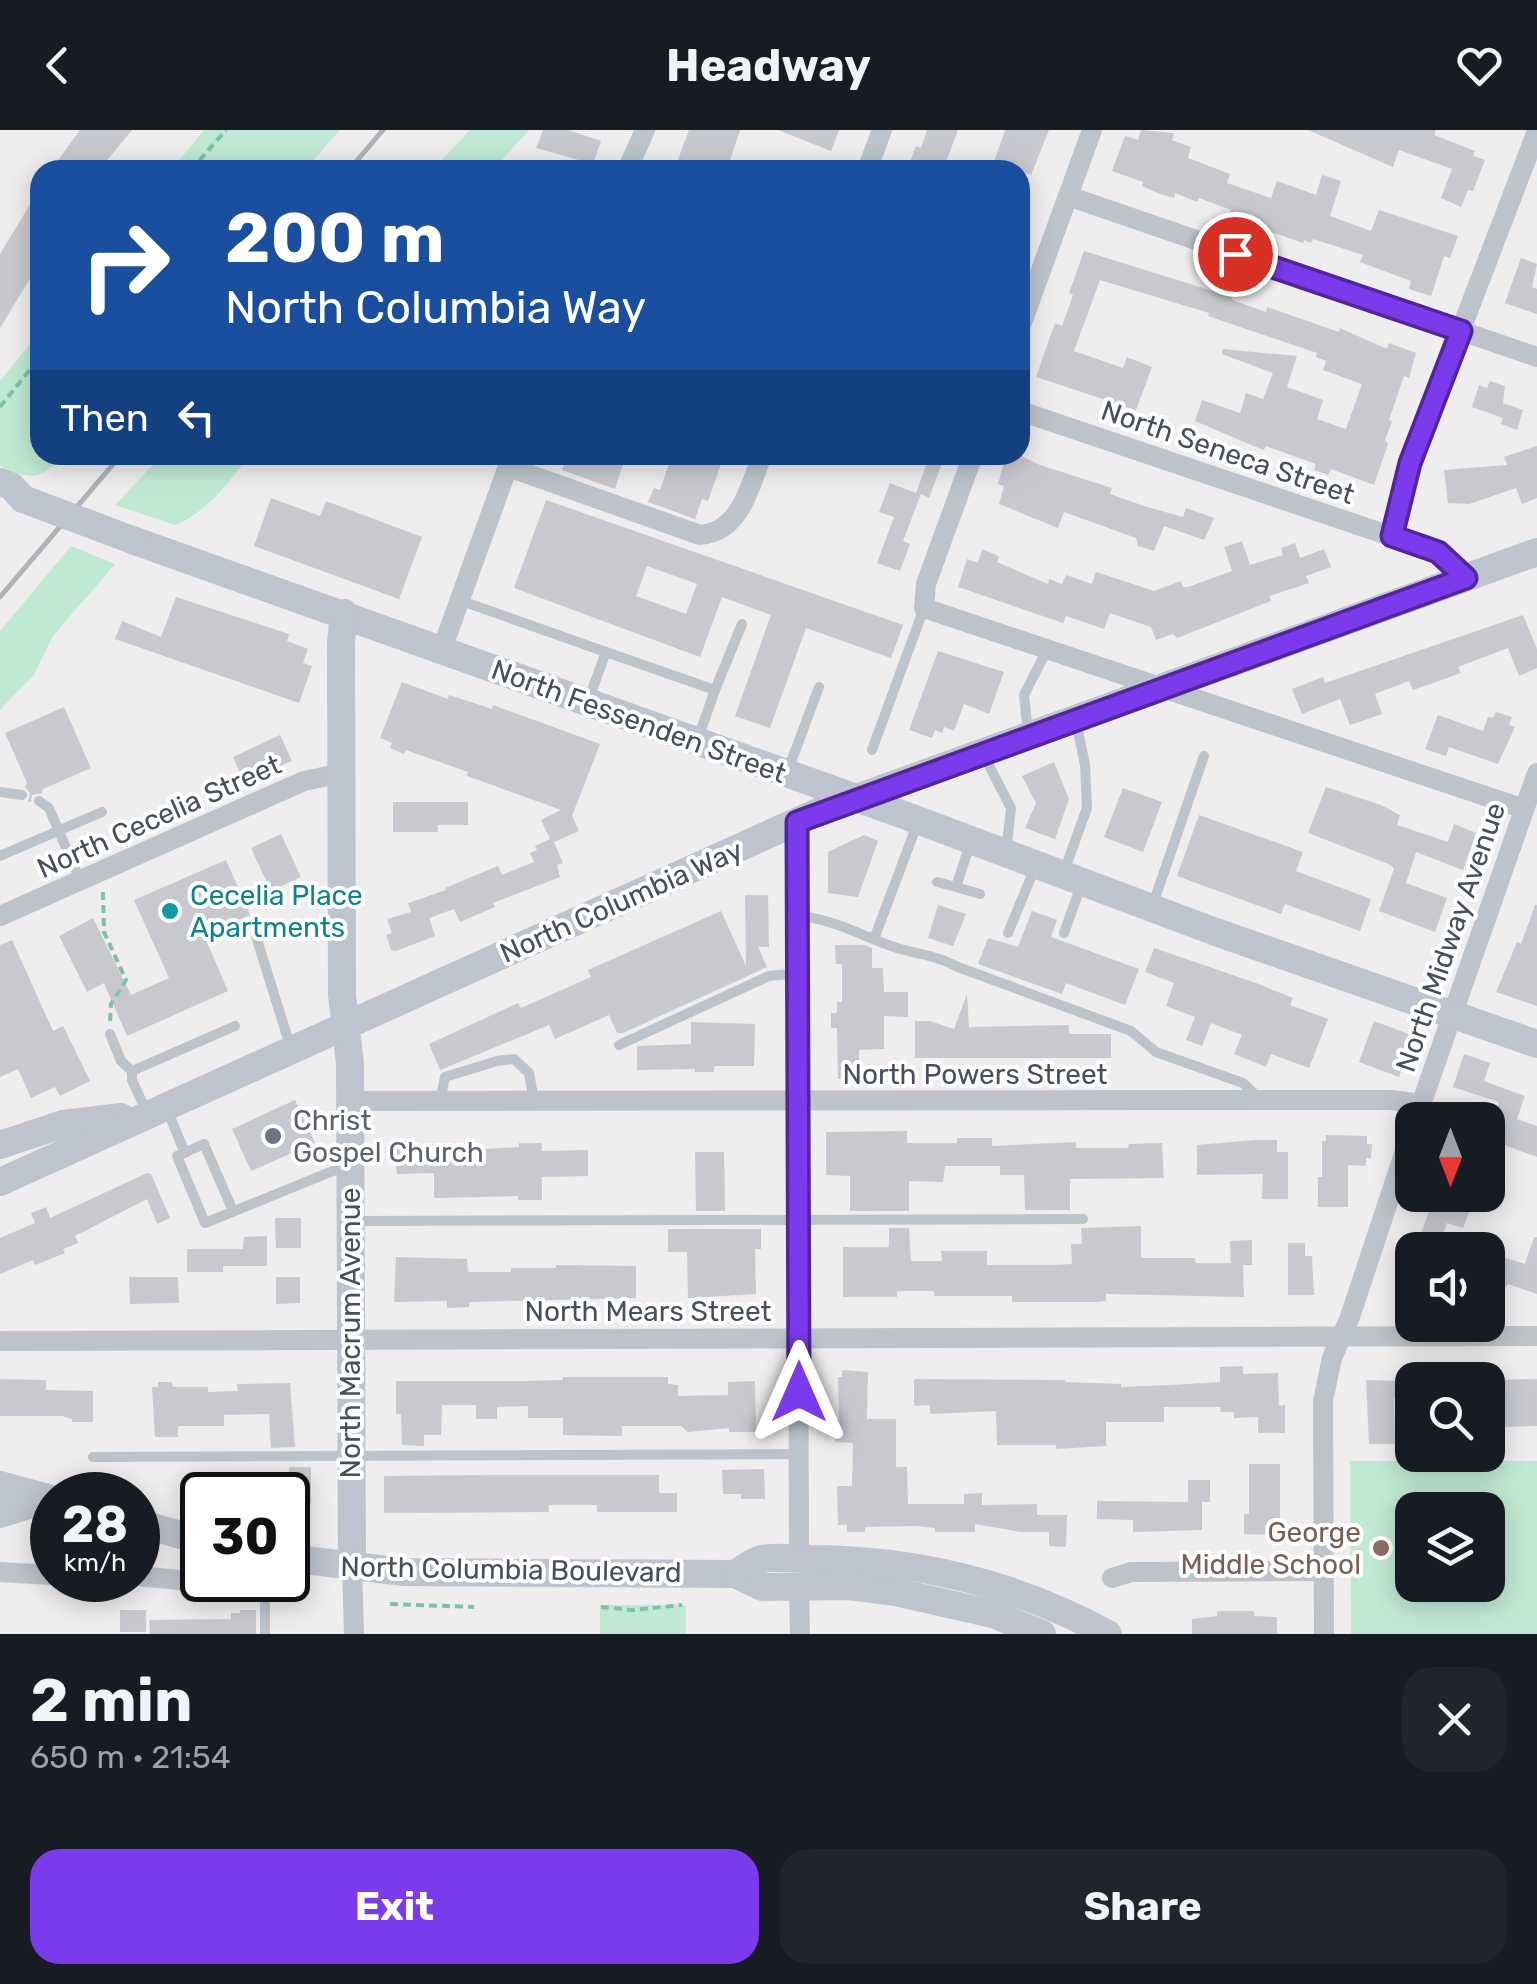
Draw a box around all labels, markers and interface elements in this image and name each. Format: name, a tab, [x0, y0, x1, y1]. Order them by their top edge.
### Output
icon: back	[30, 38, 85, 93]
icon: heart	[1452, 38, 1507, 93]
text: Headway	[666, 39, 871, 92]
text: 200 m	[225, 197, 445, 280]
icon: right	[60, 200, 190, 330]
pin	[1193, 212, 1278, 297]
icon: arrive	[1208, 227, 1263, 282]
text: North Columbia Way	[225, 281, 646, 334]
icon: left	[169, 390, 224, 445]
street label: North Seneca Street	[1097, 394, 1359, 511]
text: Then	[60, 395, 149, 441]
street label: North Fessenden Street	[487, 653, 791, 790]
street label: North Cecelia Street	[32, 748, 286, 885]
street label: North Midway Avenue	[1389, 798, 1512, 1076]
street label: North Columbia Way	[495, 833, 748, 970]
place label: Cecelia Place Apartments	[190, 879, 363, 944]
marker: Cecelia Place Apartments	[159, 900, 181, 922]
street label: North Powers Street	[843, 1058, 1108, 1091]
north arrow	[1395, 1102, 1505, 1212]
map controls	[1395, 1102, 1505, 1602]
place label: Christ Gospel Church	[293, 1104, 484, 1169]
marker: Christ Gospel Church	[262, 1125, 284, 1147]
street label: North Macrum Avenue	[334, 1188, 367, 1478]
button: sound	[1395, 1232, 1505, 1342]
street label: North Mears Street	[524, 1295, 772, 1328]
position arrow	[747, 1340, 851, 1444]
button: search	[1395, 1362, 1505, 1472]
speed limit sign: 30	[180, 1472, 310, 1602]
button: layers	[1395, 1492, 1505, 1602]
text: 28	[62, 1495, 128, 1555]
place label: George Middle School	[1180, 1516, 1361, 1581]
marker: George Middle School	[1370, 1537, 1392, 1559]
text: km/h	[64, 1548, 126, 1577]
street label: North Columbia Boulevard	[340, 1550, 682, 1589]
text: 2 min	[30, 1665, 192, 1736]
button: close	[1402, 1667, 1507, 1772]
text: 650 m · 21:54	[30, 1738, 231, 1776]
button: Exit	[30, 1849, 759, 1964]
button: Share	[779, 1849, 1507, 1964]

